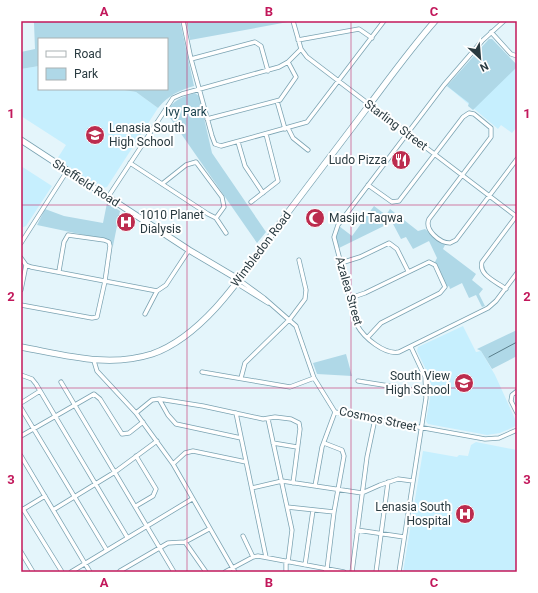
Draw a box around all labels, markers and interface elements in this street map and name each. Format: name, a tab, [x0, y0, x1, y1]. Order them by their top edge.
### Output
text: A	[100, 4, 109, 19]
text: B	[265, 4, 273, 19]
text: C	[430, 4, 439, 19]
legend	[38, 38, 168, 90]
north arrow	[460, 38, 500, 78]
text: Road	[74, 47, 102, 61]
text: N	[478, 59, 491, 74]
text: Park	[74, 67, 99, 81]
street label: Starling Street	[362, 97, 430, 153]
park label: Ivy Park	[165, 105, 208, 119]
text: 1	[7, 106, 15, 121]
text: 1	[523, 106, 531, 121]
place label: Lenasia South High School	[109, 121, 185, 149]
school or university icon: Lenasia South High School	[84, 124, 106, 146]
restaurant icon: Ludo Pizza	[390, 149, 412, 171]
place label: Ludo Pizza	[329, 153, 387, 167]
street label: Sheffield Road	[50, 156, 122, 210]
mosque icon: Masjid Taqwa	[304, 207, 326, 229]
place label: 1010 Planet Dialysis	[140, 208, 204, 236]
street label: Wimbledon Road	[228, 209, 294, 289]
hospital icon: 1010 Planet Dialysis	[115, 211, 137, 233]
place label: Masjid Taqwa	[329, 211, 403, 225]
street label: Azalea Street	[333, 255, 366, 327]
text: 2	[7, 289, 15, 304]
text: 2	[523, 289, 531, 304]
place label: South View High School	[386, 369, 450, 397]
school or university icon: South View High School	[453, 372, 475, 394]
street label: Cosmos Street	[338, 404, 418, 434]
text: 3	[7, 472, 15, 487]
text: 3	[523, 472, 531, 487]
place label: Lenasia South Hospital	[375, 500, 451, 528]
hospital icon: Lenasia South Hospital	[454, 503, 476, 525]
text: A	[100, 575, 109, 590]
text: B	[265, 575, 273, 590]
text: C	[430, 575, 439, 590]

